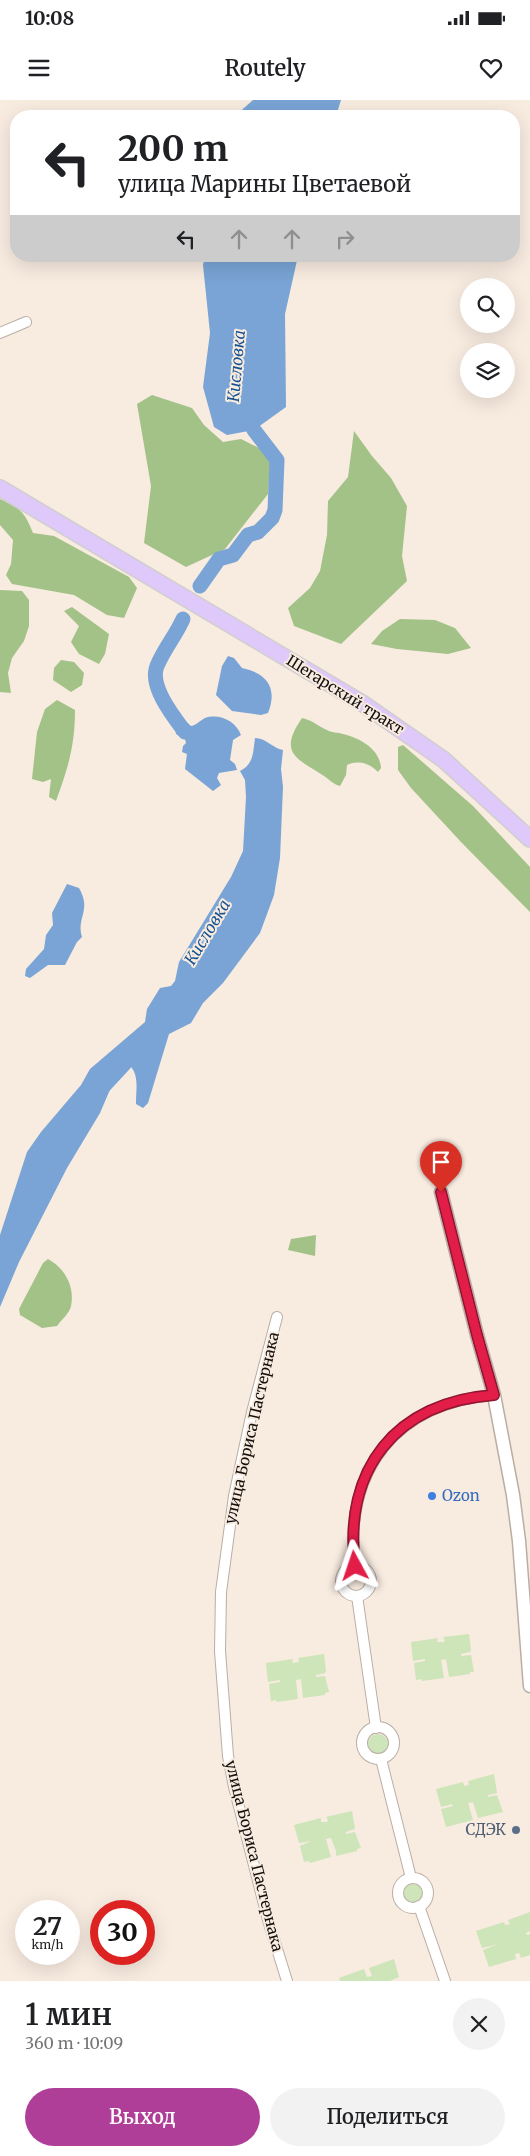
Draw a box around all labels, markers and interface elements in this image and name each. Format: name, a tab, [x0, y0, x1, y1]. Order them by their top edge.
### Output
text: 10:08	[25, 6, 74, 30]
icon: menu	[25, 54, 53, 82]
text: Routely	[224, 54, 306, 82]
icon: heart	[477, 54, 505, 82]
text: 200 m	[118, 127, 228, 171]
icon: left	[35, 130, 100, 195]
text: улица Марины Цветаевой	[118, 170, 411, 198]
icon: left	[172, 225, 200, 253]
icon: ahead	[225, 225, 253, 253]
icon: ahead	[278, 225, 306, 253]
icon: right	[331, 225, 359, 253]
map controls	[460, 278, 515, 398]
button: search	[460, 278, 515, 333]
water label: Кисловка	[223, 329, 249, 403]
button: layers	[460, 343, 515, 398]
street label: Шегарский тракт	[283, 651, 408, 739]
water label: Кисловка	[180, 896, 234, 968]
pin	[420, 1141, 462, 1192]
icon: arrive	[427, 1148, 455, 1176]
street label: улица Бориса Пастернака	[220, 1330, 283, 1526]
place label: Ozon	[442, 1486, 480, 1505]
marker: Ozon	[426, 1490, 438, 1502]
position arrow	[328, 1539, 380, 1591]
street label: улица Бориса Пастернака	[221, 1758, 287, 1954]
place label: СДЭК	[466, 1820, 506, 1839]
marker: СДЭК	[510, 1824, 522, 1836]
speed limit sign: 30	[90, 1900, 155, 1965]
text: 27	[33, 1910, 62, 1942]
text: km/h	[32, 1937, 63, 1952]
text: 1 мин	[25, 1995, 112, 2033]
button: close	[453, 1998, 505, 2050]
text: 360 m · 10:09	[25, 2033, 123, 2053]
button: Выход	[25, 2088, 260, 2146]
button: Поделиться	[270, 2088, 505, 2146]

